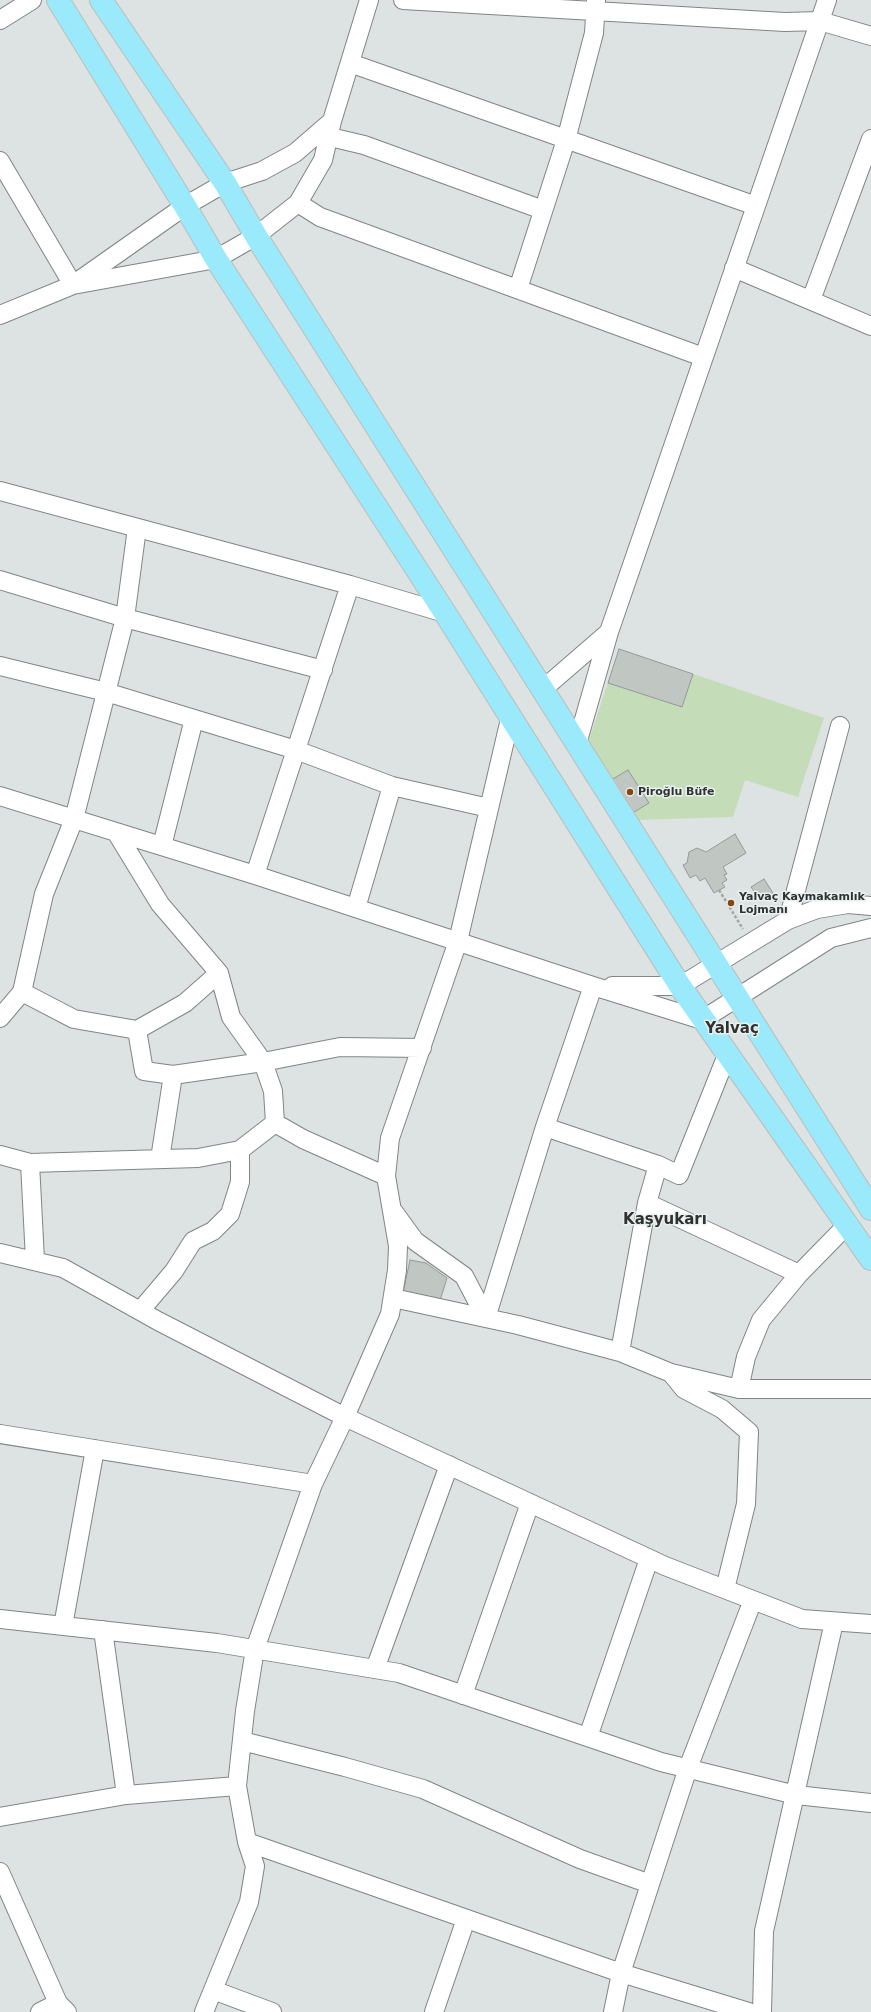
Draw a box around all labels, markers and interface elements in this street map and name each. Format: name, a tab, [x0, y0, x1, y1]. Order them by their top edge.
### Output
place label: Piroğlu Büfe	[638, 785, 715, 799]
marker: Piroğlu Büfe	[625, 787, 635, 797]
place label: Yalvaç Kaymakamlık Lojmanı	[739, 890, 865, 916]
marker: Yalvaç Kaymakamlık Lojmanı	[726, 898, 736, 908]
district label: Yalvaç	[705, 1020, 759, 1038]
district label: Kaşyukarı	[623, 1211, 707, 1229]

